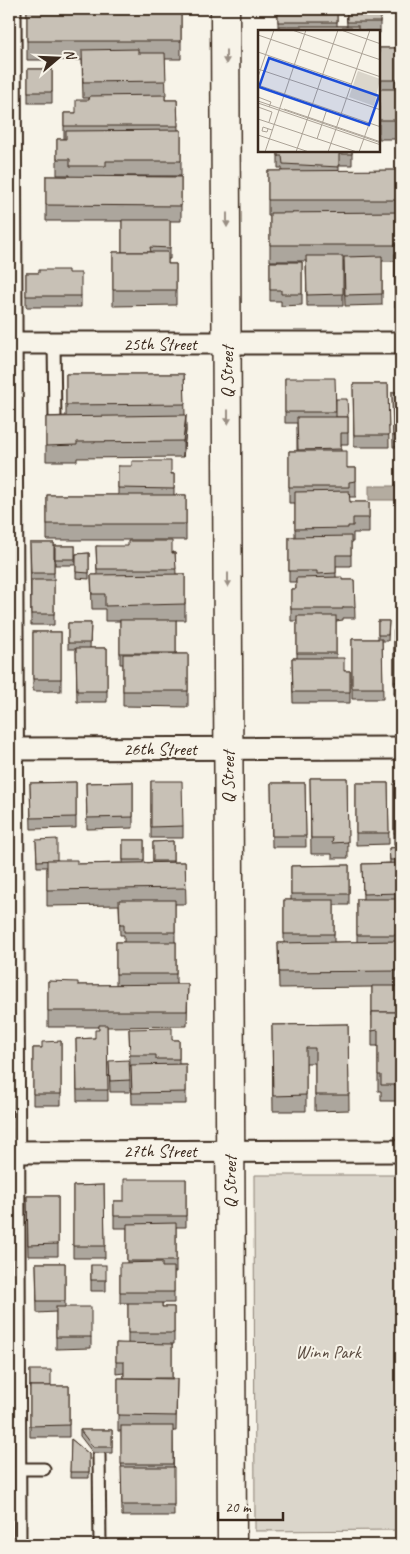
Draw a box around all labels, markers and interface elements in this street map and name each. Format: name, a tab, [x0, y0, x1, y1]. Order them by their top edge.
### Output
inset map	[258, 30, 380, 152]
north arrow	[32, 32, 82, 82]
text: N	[60, 47, 80, 63]
one-way arrow	[222, 50, 230, 66]
one-way arrow	[223, 212, 231, 228]
street label: 25th Street	[123, 333, 199, 355]
street label: Q Street	[216, 343, 238, 398]
one-way arrow	[224, 410, 232, 426]
one-way arrow	[224, 572, 232, 588]
street label: 26th Street	[123, 738, 199, 760]
street label: Q Street	[217, 748, 239, 803]
street label: 27th Street	[123, 1140, 199, 1162]
street label: Q Street	[219, 1153, 241, 1208]
park label: Winn Park	[295, 1341, 362, 1363]
scale bar	[218, 1489, 282, 1521]
text: 20 m	[225, 1498, 252, 1517]

